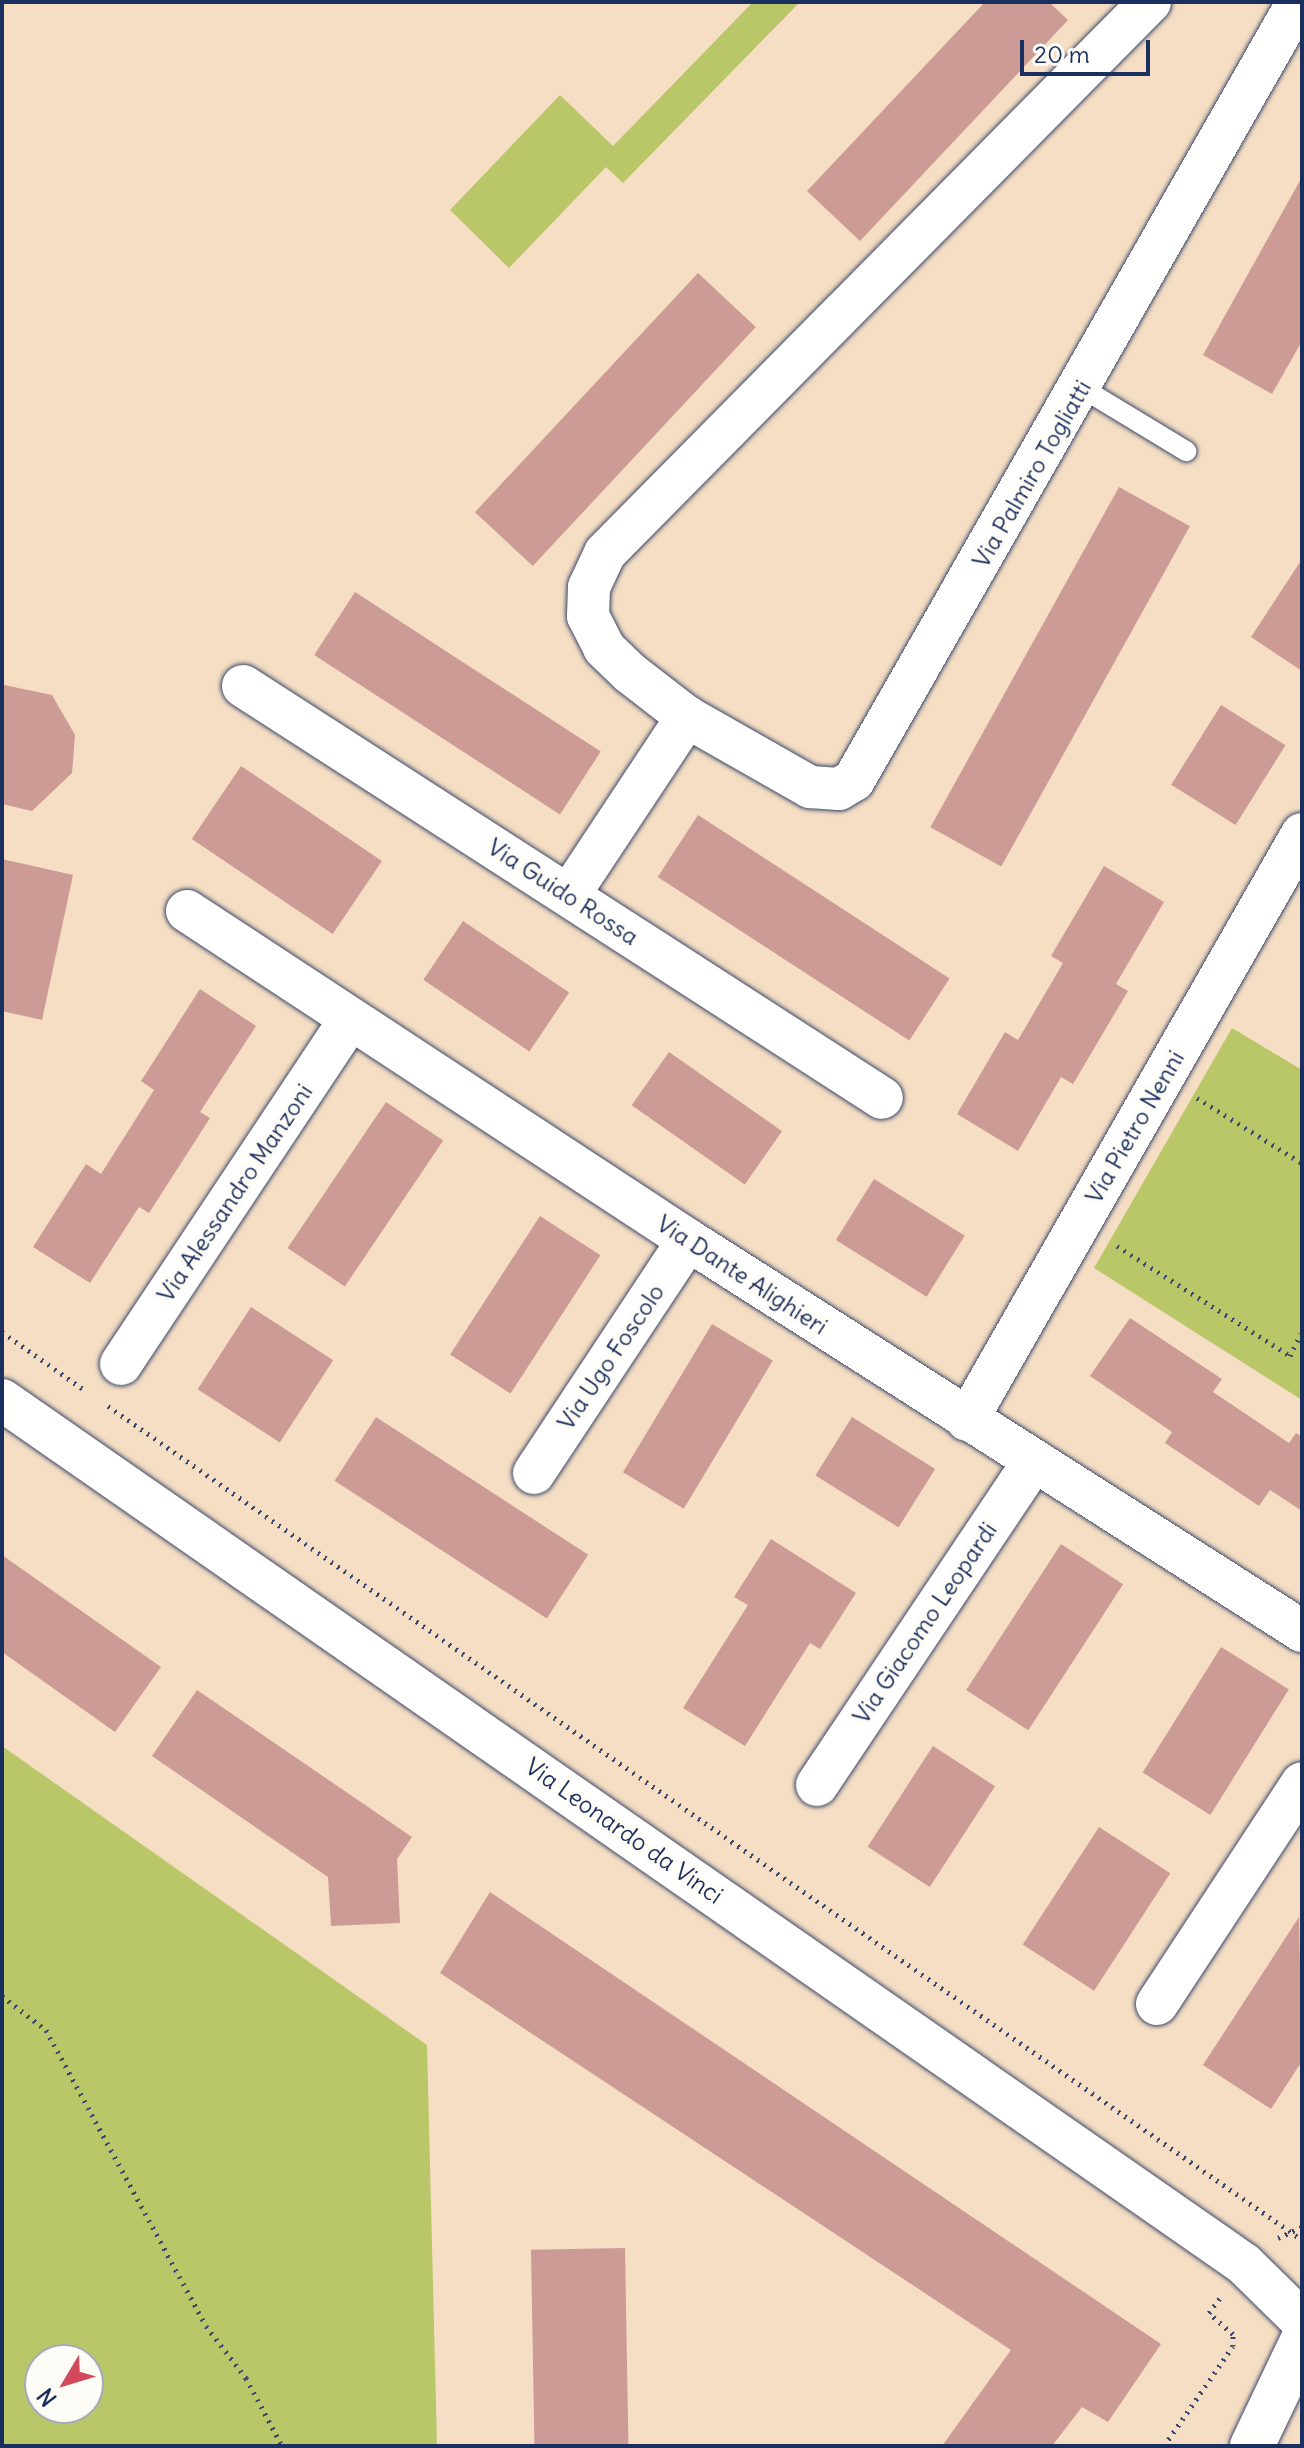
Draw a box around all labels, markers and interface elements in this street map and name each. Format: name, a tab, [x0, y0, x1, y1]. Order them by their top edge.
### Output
scale bar	[1024, 24, 1154, 74]
text: 20 m	[1034, 39, 1090, 69]
street label: Via Palmiro Togliatti	[967, 375, 1097, 573]
street label: Via Guido Rossa	[482, 833, 644, 951]
street label: Via Pietro Nenni	[1080, 1045, 1190, 1209]
street label: Via Alessandro Manzoni	[151, 1079, 319, 1307]
street label: Via Dante Alighieri	[651, 1209, 833, 1341]
street label: Via Ugo Foscolo	[552, 1279, 670, 1435]
street label: Via Giacomo Leopardi	[847, 1517, 1003, 1729]
street label: Via Leonardo da Vinci	[520, 1752, 728, 1910]
north arrow	[24, 2344, 104, 2424]
text: N	[31, 2383, 62, 2412]

